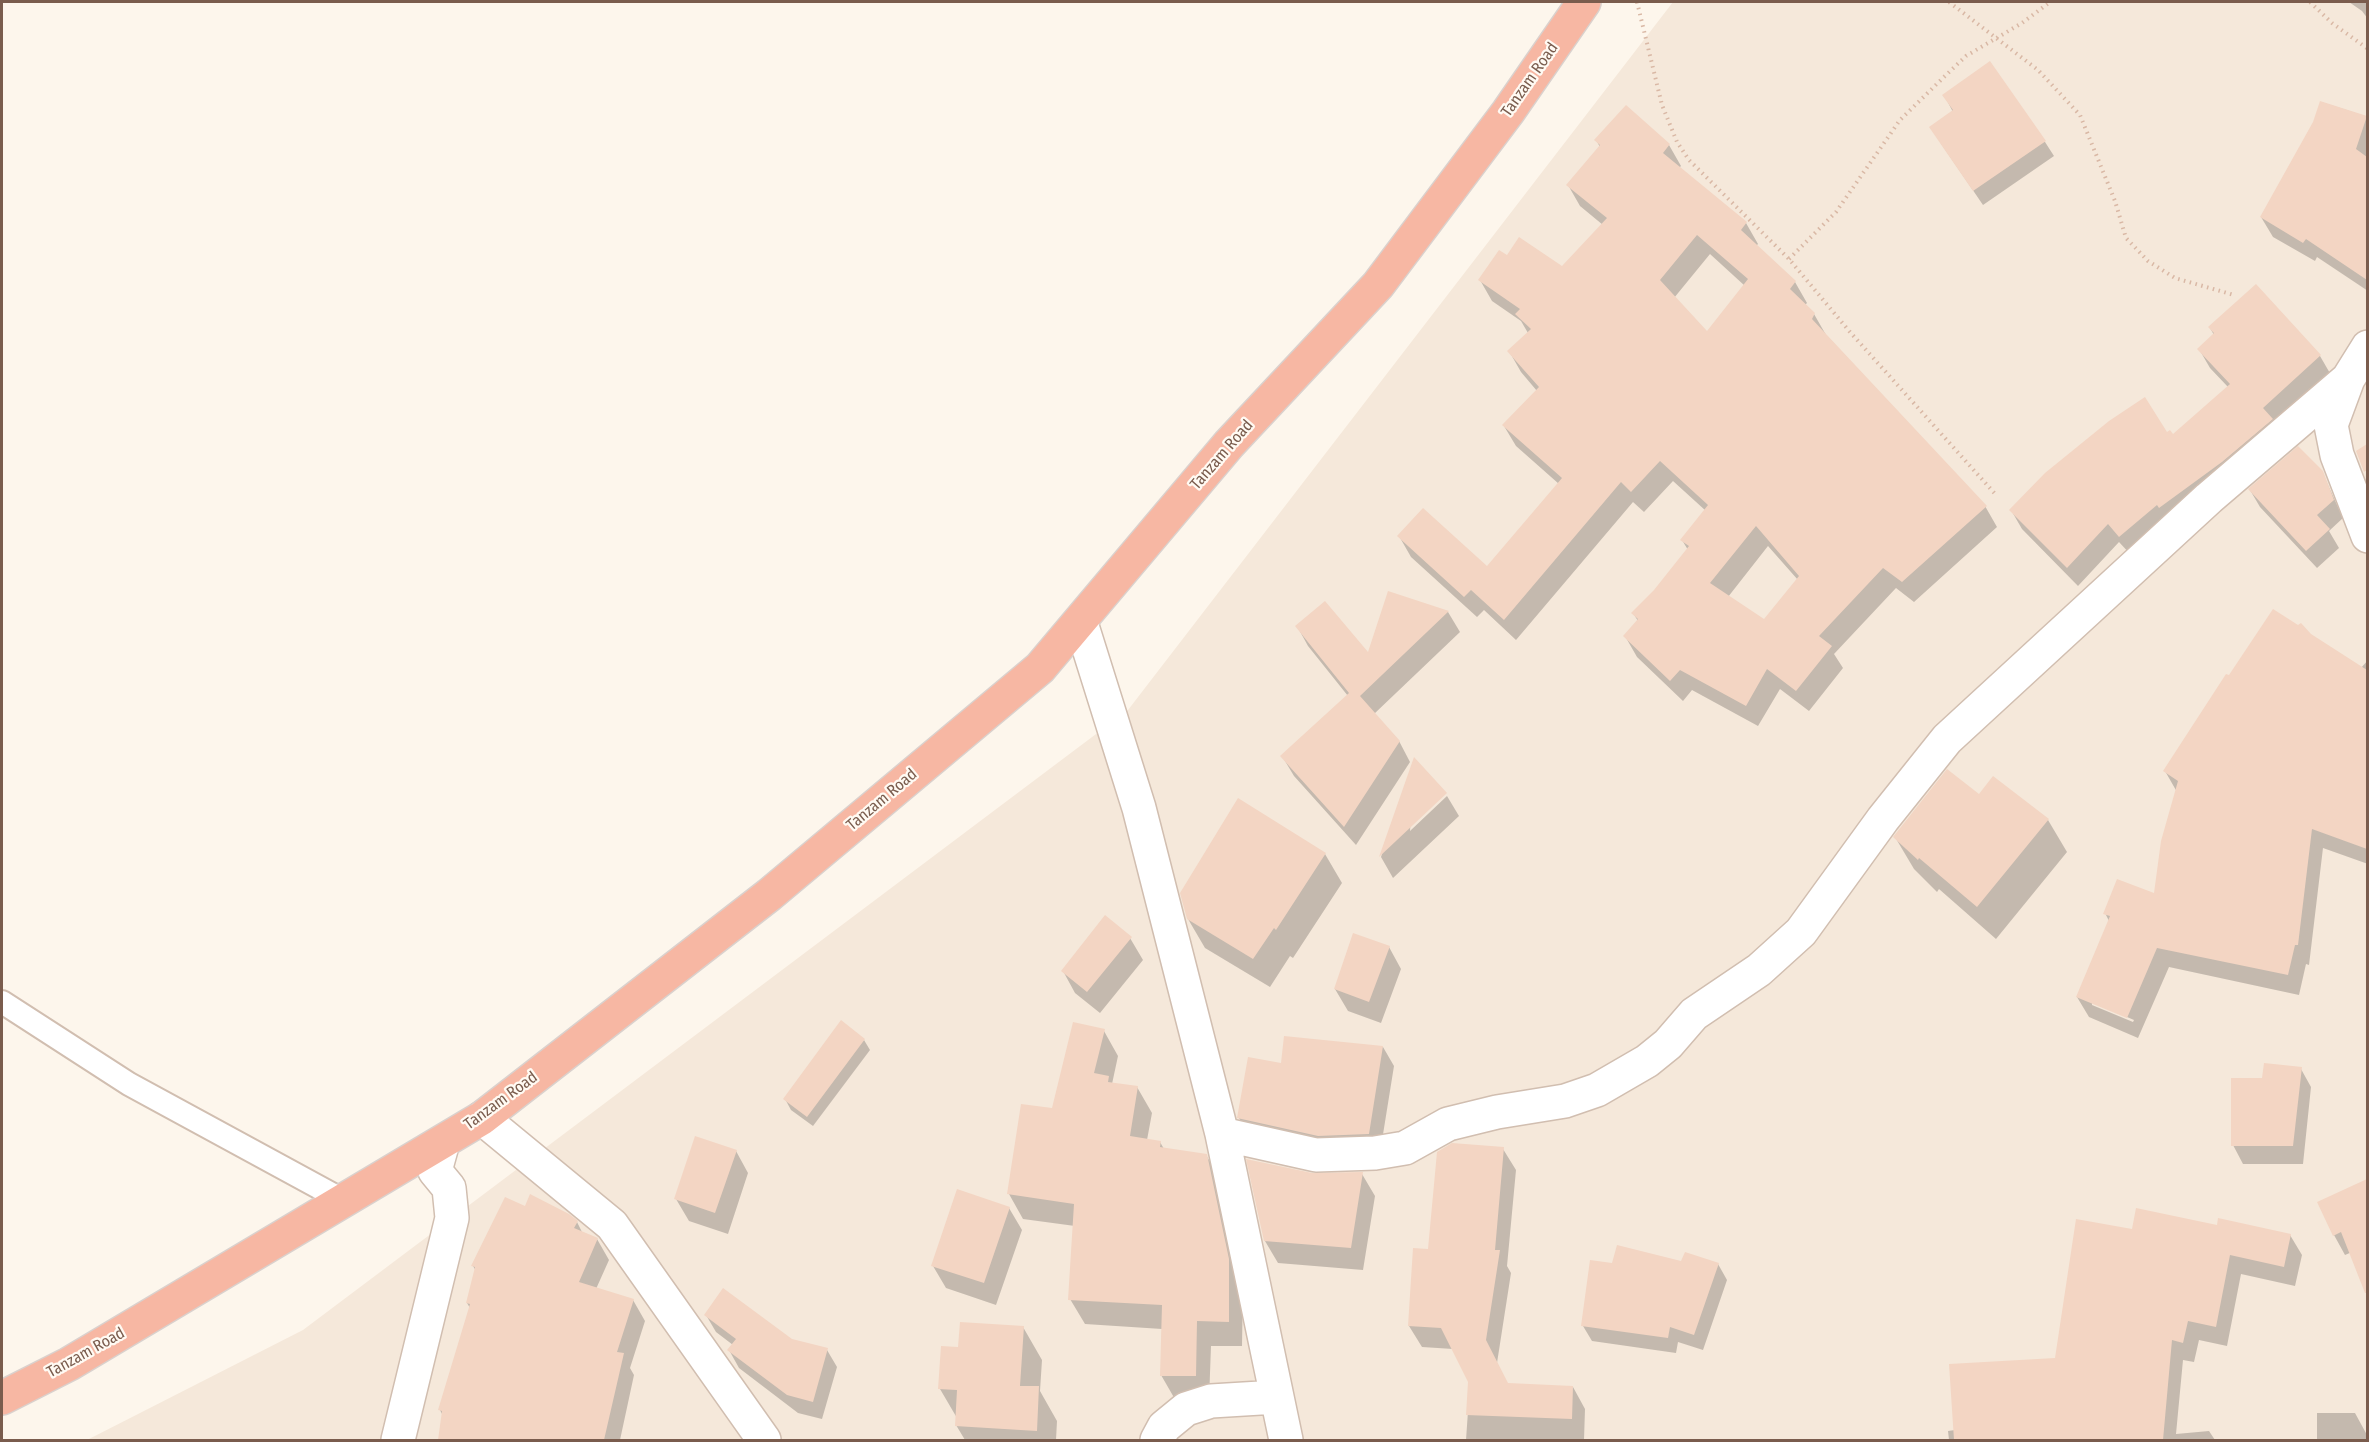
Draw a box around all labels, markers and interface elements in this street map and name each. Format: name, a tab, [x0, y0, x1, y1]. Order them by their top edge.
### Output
street label: Tanzam Road	[1497, 39, 1563, 121]
street label: Tanzam Road	[1187, 416, 1257, 494]
street label: Tanzam Road	[843, 765, 921, 835]
street label: Tanzam Road	[461, 1068, 541, 1134]
street label: Tanzam Road	[44, 1324, 128, 1382]

